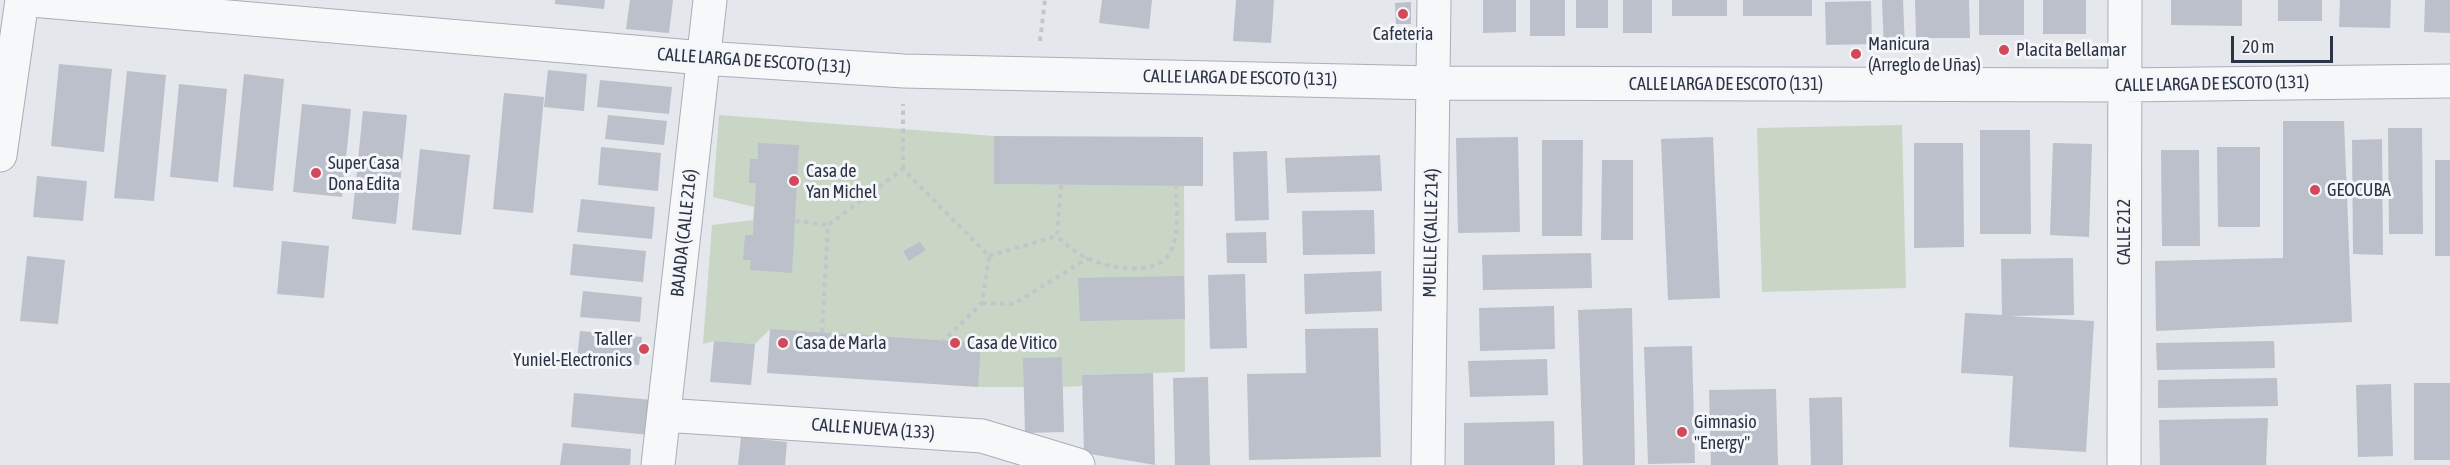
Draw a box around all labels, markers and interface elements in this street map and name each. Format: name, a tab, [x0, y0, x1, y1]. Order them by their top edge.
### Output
marker: Cafeteria	[1396, 7, 1410, 21]
place label: Cafeteria	[1373, 23, 1433, 45]
scale bar	[2234, 24, 2336, 62]
place label: Manicura (Arreglo de Uñas)	[1868, 33, 1981, 76]
text: 20 m	[2242, 36, 2274, 57]
place label: Placita Bellamar	[2016, 39, 2126, 61]
street label: CALLE LARGA DE ESCOTO (131)	[656, 43, 852, 79]
marker: Placita Bellamar	[1997, 43, 2011, 57]
marker: Manicura (Arreglo de Uñas)	[1849, 47, 1863, 61]
street label: CALLE LARGA DE ESCOTO (131)	[1143, 66, 1337, 90]
street label: CALLE LARGA DE ESCOTO (131)	[2115, 72, 2309, 96]
street label: CALLE LARGA DE ESCOTO (131)	[1629, 73, 1823, 95]
place label: Super Casa Dona Edita	[328, 152, 400, 195]
place label: Casa de Yan Michel	[806, 160, 877, 202]
marker: Super Casa Dona Edita	[309, 166, 323, 180]
street label: BAJADA (CALLE 216)	[667, 168, 701, 298]
street label: MUELLE (CALLE 214)	[1419, 168, 1443, 298]
marker: Casa de Yan Michel	[787, 174, 801, 188]
place label: GEOCUBA	[2327, 179, 2391, 201]
marker: GEOCUBA	[2308, 183, 2322, 197]
street label: CALLE 212	[2113, 199, 2135, 265]
place label: Taller Yuniel-Electronics	[513, 328, 632, 370]
place label: Casa de Marla	[795, 332, 887, 354]
place label: Casa de Vitico	[967, 332, 1057, 354]
marker: Casa de Marla	[776, 336, 790, 350]
marker: Casa de Vitico	[948, 336, 962, 350]
marker: Taller Yuniel-Electronics	[637, 342, 651, 356]
place label: Gimnasio "Energy"	[1694, 411, 1757, 454]
street label: CALLE NUEVA (133)	[811, 414, 935, 444]
marker: Gimnasio "Energy"	[1675, 425, 1689, 439]

